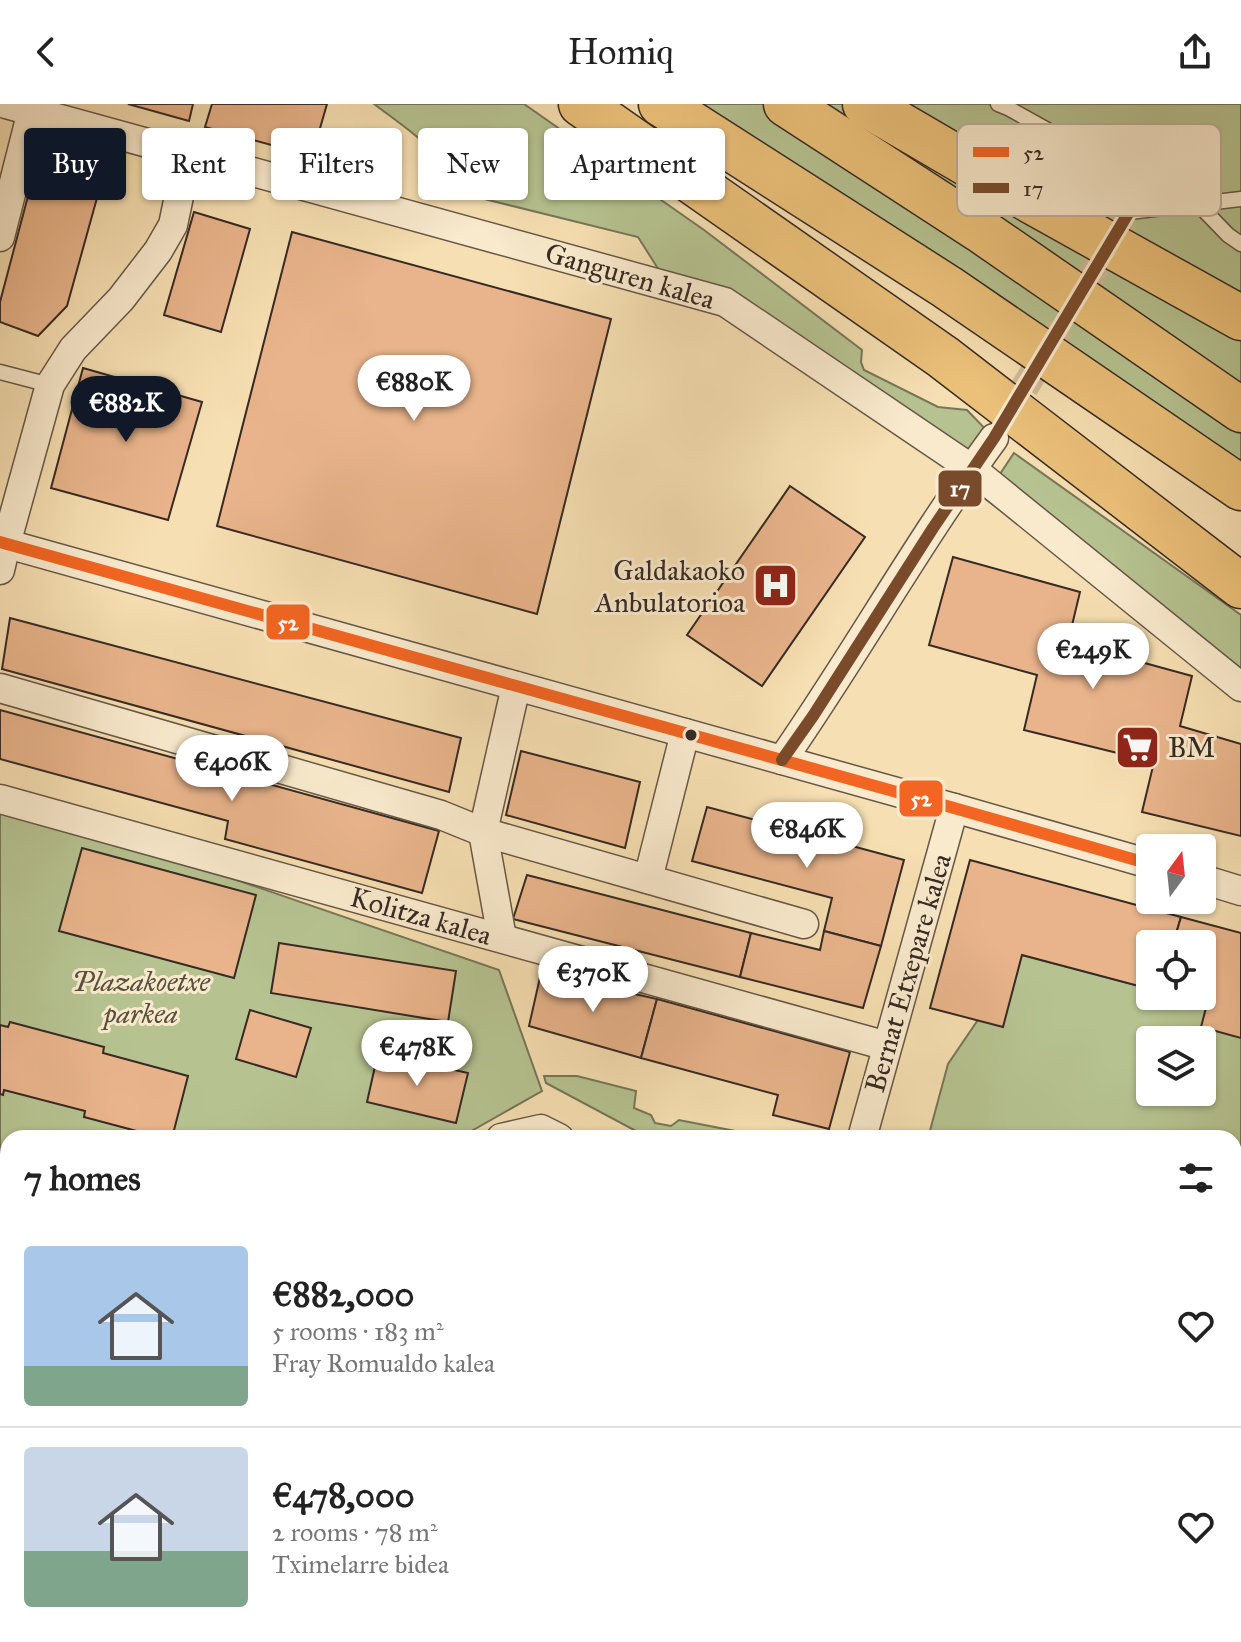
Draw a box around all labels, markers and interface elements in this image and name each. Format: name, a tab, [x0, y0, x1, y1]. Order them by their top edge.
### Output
icon: back	[24, 30, 68, 74]
text: Homiq	[567, 30, 674, 74]
icon: share	[1173, 30, 1217, 74]
legend	[957, 124, 1221, 216]
chip: Buy	[24, 128, 126, 200]
chip: Rent	[142, 128, 255, 200]
chip: Filters	[271, 128, 402, 200]
chip: New	[418, 128, 528, 200]
chip: Apartment	[544, 128, 725, 200]
text: 52	[1023, 139, 1044, 166]
text: 17	[1023, 175, 1043, 202]
street label: Ganguren kalea	[541, 235, 719, 317]
pin: €880K	[358, 355, 470, 423]
text: €880K	[376, 365, 453, 397]
pin: €882K	[70, 376, 182, 444]
text: €882K	[89, 386, 163, 418]
line badge: 17	[937, 469, 983, 508]
text: 17	[950, 475, 970, 502]
place label: Galdakaoko Anbulatorioa	[594, 553, 745, 620]
hospital icon: Galdakaoko Anbulatorioa	[752, 562, 800, 610]
line badge: 52	[265, 603, 311, 641]
text: 52	[277, 609, 300, 636]
pin: €249K	[1037, 623, 1149, 691]
text: €249K	[1055, 633, 1131, 665]
supermarket icon: BM	[1113, 723, 1161, 771]
unlabelled marker	[683, 727, 699, 743]
place label: BM	[1168, 730, 1215, 765]
pin: €406K	[176, 735, 288, 803]
text: €406K	[193, 745, 271, 777]
line badge: 52	[898, 779, 944, 818]
text: 52	[910, 785, 933, 812]
pin: €846K	[751, 802, 863, 870]
text: €846K	[769, 812, 845, 844]
north arrow	[1136, 834, 1216, 914]
map controls	[1136, 834, 1216, 1106]
street label: Bernat Etxepare kalea	[857, 849, 959, 1097]
street label: Kolitza kalea	[346, 879, 496, 953]
button: locate	[1136, 930, 1216, 1010]
pin: €370K	[537, 946, 649, 1014]
text: €370K	[556, 956, 630, 988]
park label: Plazakoetxe parkea	[72, 964, 211, 1031]
pin: €478K	[361, 1020, 473, 1088]
button: layers	[1136, 1026, 1216, 1106]
text: €478K	[379, 1030, 455, 1062]
icon: filters	[1174, 1156, 1218, 1200]
text: 7 homes	[24, 1158, 141, 1199]
text: €882,000	[272, 1274, 414, 1315]
icon: home	[88, 1278, 184, 1374]
icon: heart	[1174, 1304, 1218, 1348]
text: 5 rooms · 183 m²	[272, 1315, 444, 1347]
text: Fray Romualdo kalea	[272, 1347, 495, 1379]
text: €478,000	[272, 1475, 414, 1516]
icon: home	[88, 1479, 184, 1575]
icon: heart	[1174, 1505, 1218, 1549]
text: 2 rooms · 78 m²	[272, 1516, 437, 1548]
text: Tximelarre bidea	[272, 1548, 449, 1580]

